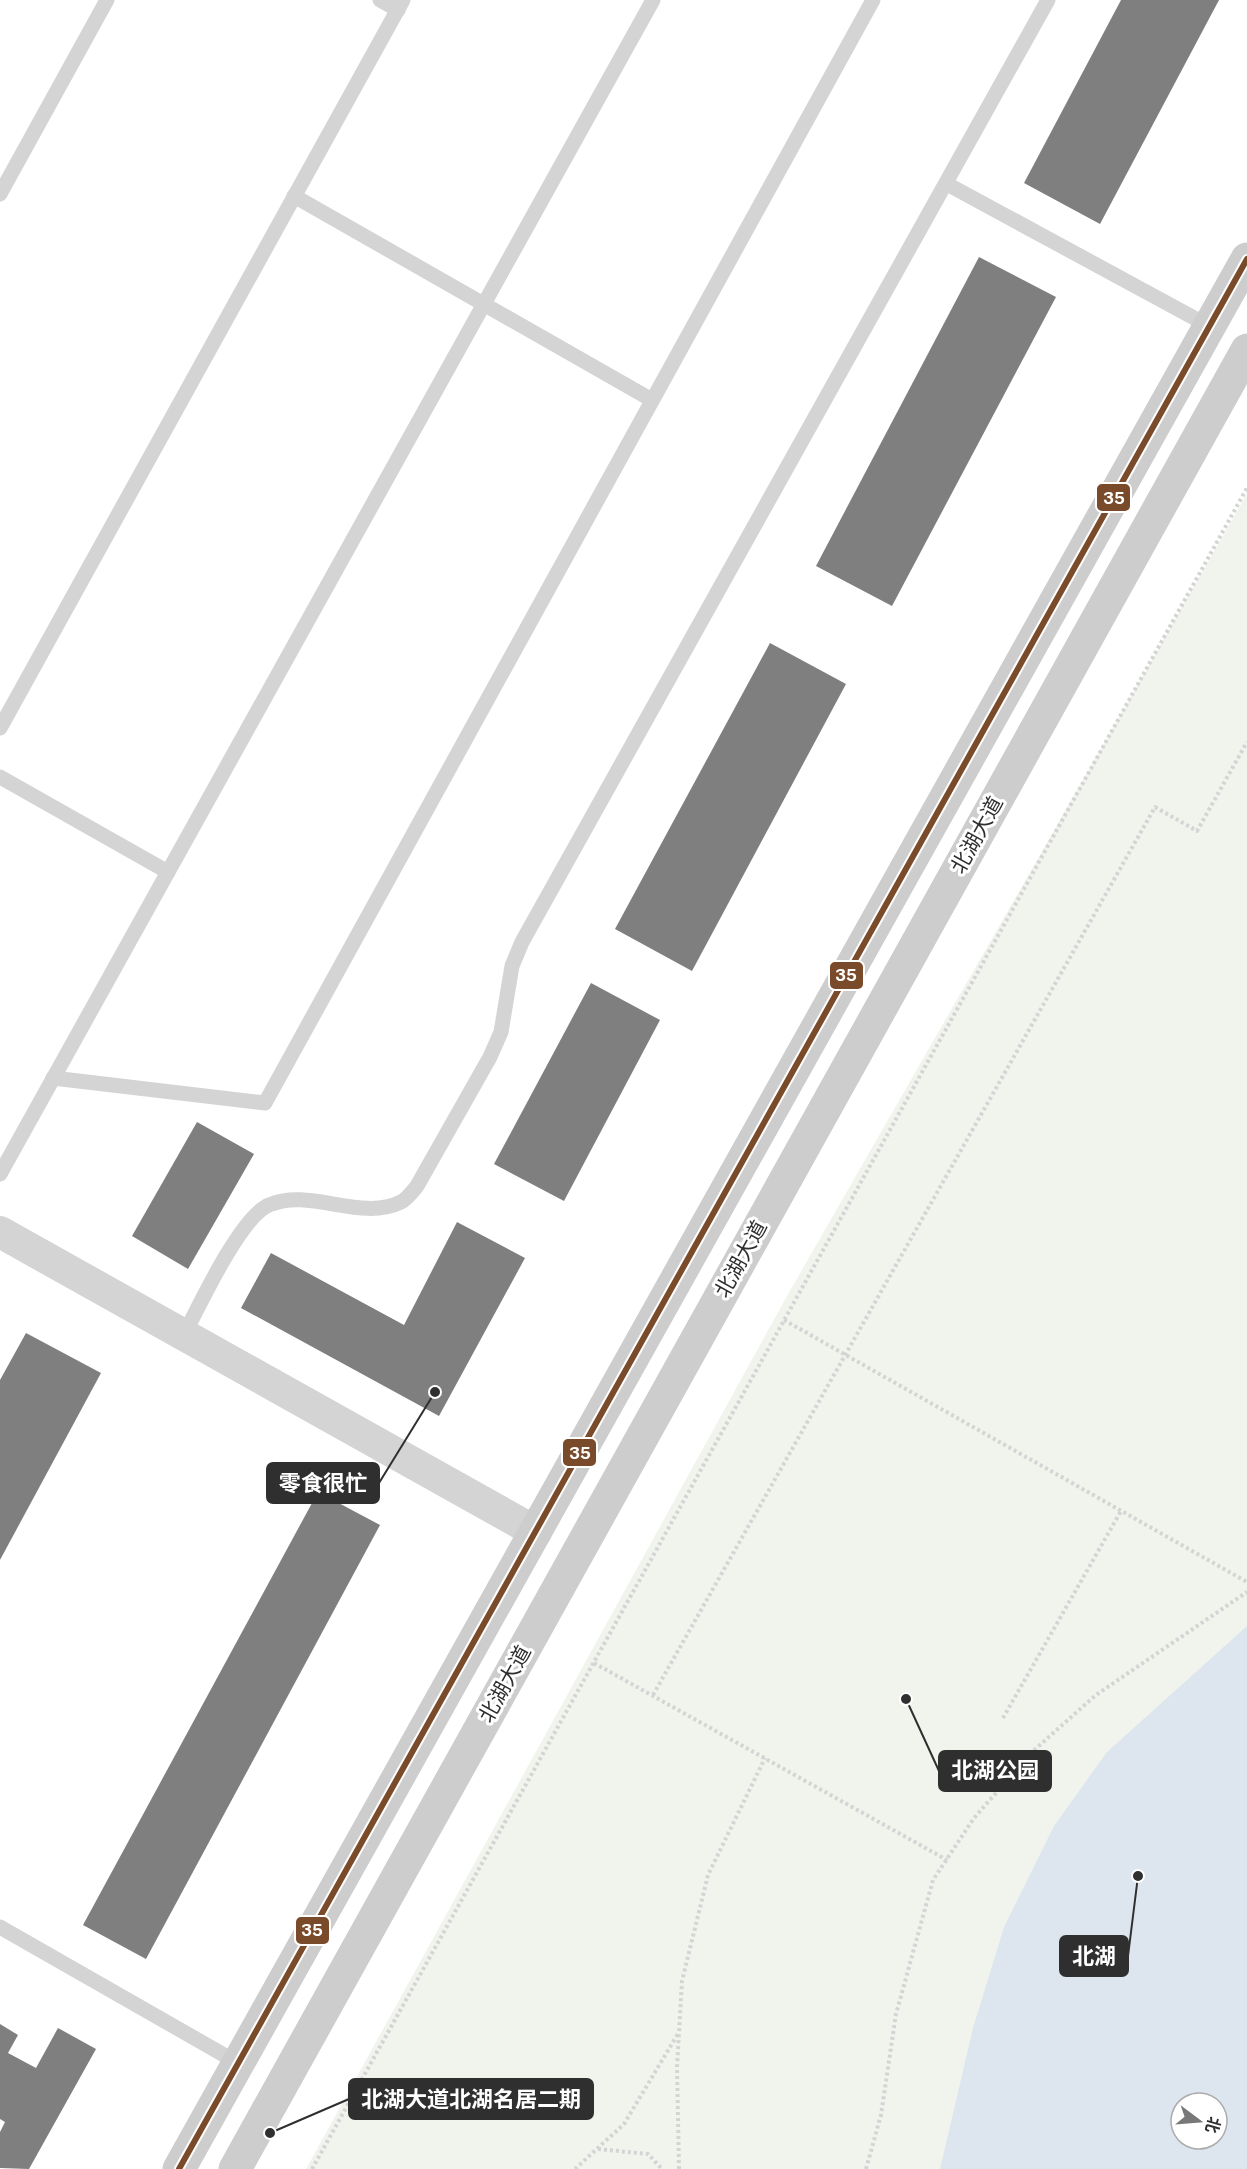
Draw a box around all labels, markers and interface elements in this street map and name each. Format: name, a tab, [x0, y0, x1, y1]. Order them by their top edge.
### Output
line badge: 35	[1096, 483, 1131, 512]
text: 35	[1103, 489, 1125, 508]
street label: 北湖大道	[945, 792, 1008, 878]
line badge: 35	[829, 961, 864, 990]
text: 35	[835, 966, 857, 985]
street label: 北湖大道	[709, 1216, 772, 1302]
line badge: 35	[562, 1438, 597, 1467]
text: 35	[569, 1444, 591, 1463]
callout: 零食很忙	[267, 1463, 379, 1503]
text: 零食很忙	[279, 1470, 367, 1496]
street label: 北湖大道	[473, 1641, 536, 1727]
callout: 北湖公园	[939, 1751, 1051, 1791]
text: 北湖公园	[951, 1757, 1039, 1783]
line badge: 35	[295, 1916, 330, 1945]
text: 35	[301, 1921, 323, 1940]
callout: 北湖	[1060, 1936, 1128, 1976]
text: 北湖	[1072, 1943, 1116, 1969]
callout: 北湖大道北湖名居二期	[349, 2079, 593, 2119]
text: 北湖大道北湖名居二期	[361, 2086, 581, 2112]
north arrow	[1169, 2091, 1229, 2151]
text: 北	[1202, 2115, 1224, 2135]

